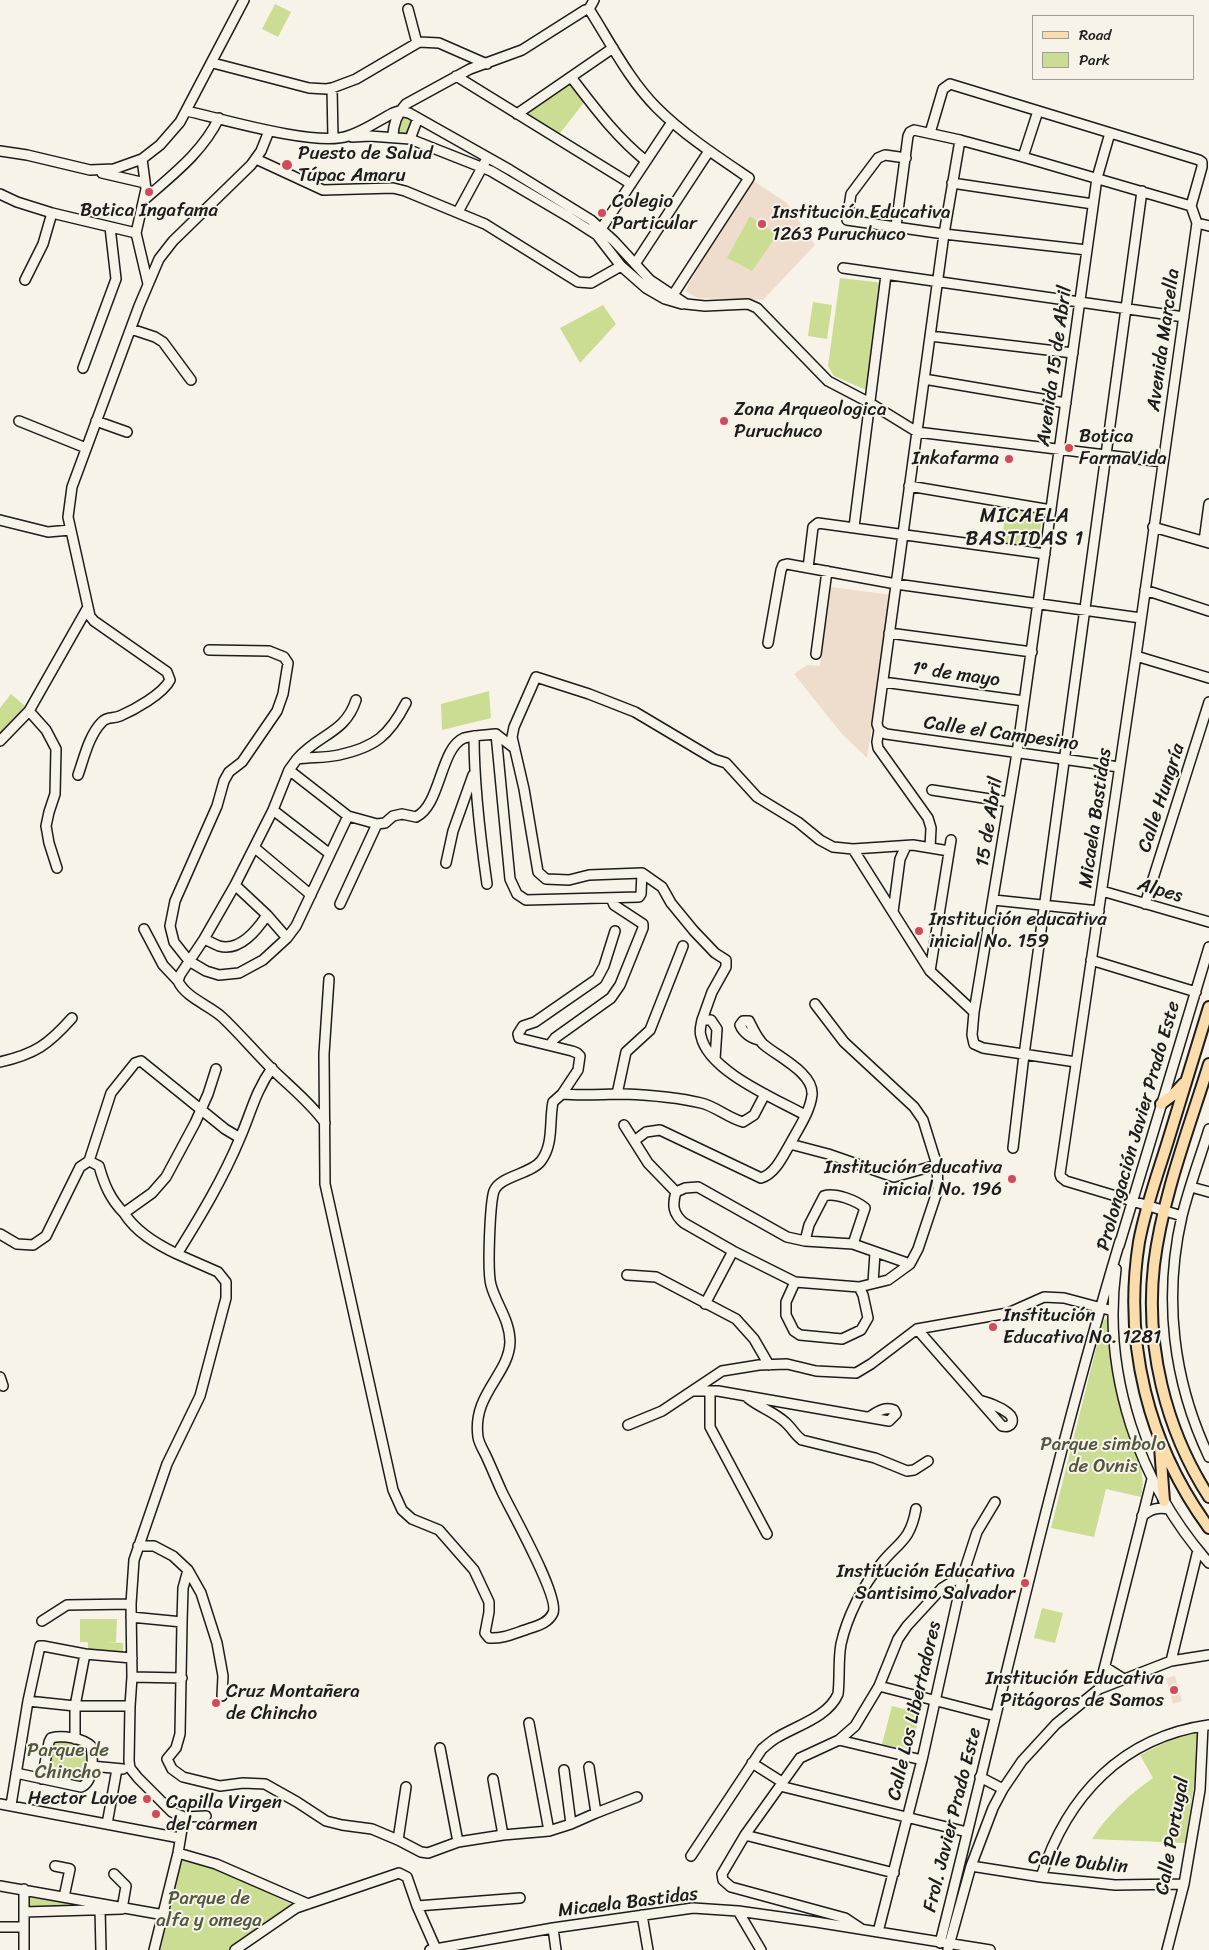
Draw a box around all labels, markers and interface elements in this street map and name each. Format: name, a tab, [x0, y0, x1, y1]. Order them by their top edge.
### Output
legend	[1032, 15, 1194, 80]
text: Road	[1079, 22, 1111, 48]
text: Park	[1079, 47, 1110, 73]
place label: Puesto de Salud Túpac Amaru	[298, 143, 433, 187]
marker: Puesto de Salud Túpac Amaru	[280, 158, 294, 172]
marker: Botica Ingafama	[143, 186, 155, 198]
place label: Colegio Particular	[612, 191, 697, 235]
place label: Botica Ingafama	[80, 200, 218, 222]
place label: Institución Educativa 1263 Puruchuco	[772, 202, 951, 246]
marker: Colegio Particular	[596, 207, 608, 219]
marker: Institución Educativa 1263 Puruchuco	[756, 218, 768, 230]
street label: Avenida Marcella	[1143, 267, 1185, 413]
street label: Avenida 15 de Abril	[1032, 284, 1078, 448]
place label: Zona Arqueologica Puruchuco	[734, 399, 886, 443]
marker: Zona Arqueologica Puruchuco	[718, 415, 730, 427]
place label: Botica FarmaVida	[1079, 426, 1167, 470]
marker: Botica FarmaVida	[1063, 442, 1075, 454]
place label: Inkafarma	[912, 448, 999, 470]
marker: Inkafarma	[1003, 453, 1015, 465]
district label: MICAELA BASTIDAS 1	[966, 505, 1084, 552]
street label: 1º de mayo	[911, 658, 1001, 692]
street label: Calle el Campesino	[922, 712, 1080, 756]
street label: Calle Hungría	[1134, 741, 1190, 855]
street label: Micaela Bastidas	[1075, 747, 1117, 889]
street label: 15 de Abril	[972, 775, 1008, 869]
street label: Alpes	[1135, 874, 1185, 908]
place label: Institución educativa inicial No. 159	[929, 909, 1107, 953]
marker: Institución educativa inicial No. 159	[913, 925, 925, 937]
street label: Prolongación Javier Prado Este	[1092, 999, 1186, 1253]
place label: Institución educativa inicial No. 196	[824, 1157, 1002, 1201]
marker: Institución educativa inicial No. 196	[1006, 1173, 1018, 1185]
place label: Institución Educativa No. 1281	[1003, 1305, 1161, 1349]
marker: Institución Educativa No. 1281	[987, 1321, 999, 1333]
park label: Parque simbolo de Ovnis	[1040, 1434, 1166, 1478]
place label: Institución Educativa Santisimo Salvador	[836, 1561, 1015, 1605]
marker: Institución Educativa Santisimo Salvador	[1019, 1577, 1031, 1589]
street label: Calle Los Libertadores	[883, 1619, 947, 1803]
place label: Institución Educativa Pitágoras de Samos	[985, 1668, 1164, 1712]
place label: Cruz Montañera de Chincho	[226, 1681, 360, 1725]
marker: Institución Educativa Pitágoras de Samos	[1168, 1684, 1180, 1696]
marker: Cruz Montañera de Chincho	[210, 1697, 222, 1709]
street label: Frol. Javier Prado Este	[919, 1725, 987, 1915]
park label: Parque de Chincho	[27, 1740, 109, 1784]
street label: Calle Portugal	[1151, 1775, 1195, 1897]
place label: Hector Lavoe	[28, 1788, 137, 1810]
place label: Capilla Virgen del carmen	[166, 1792, 282, 1836]
marker: Hector Lavoe	[141, 1793, 153, 1805]
marker: Capilla Virgen del carmen	[150, 1808, 162, 1820]
street label: Calle Dublin	[1027, 1846, 1129, 1880]
street label: Micaela Bastidas	[557, 1883, 699, 1923]
park label: Parque de alfa y omega	[156, 1888, 262, 1932]

